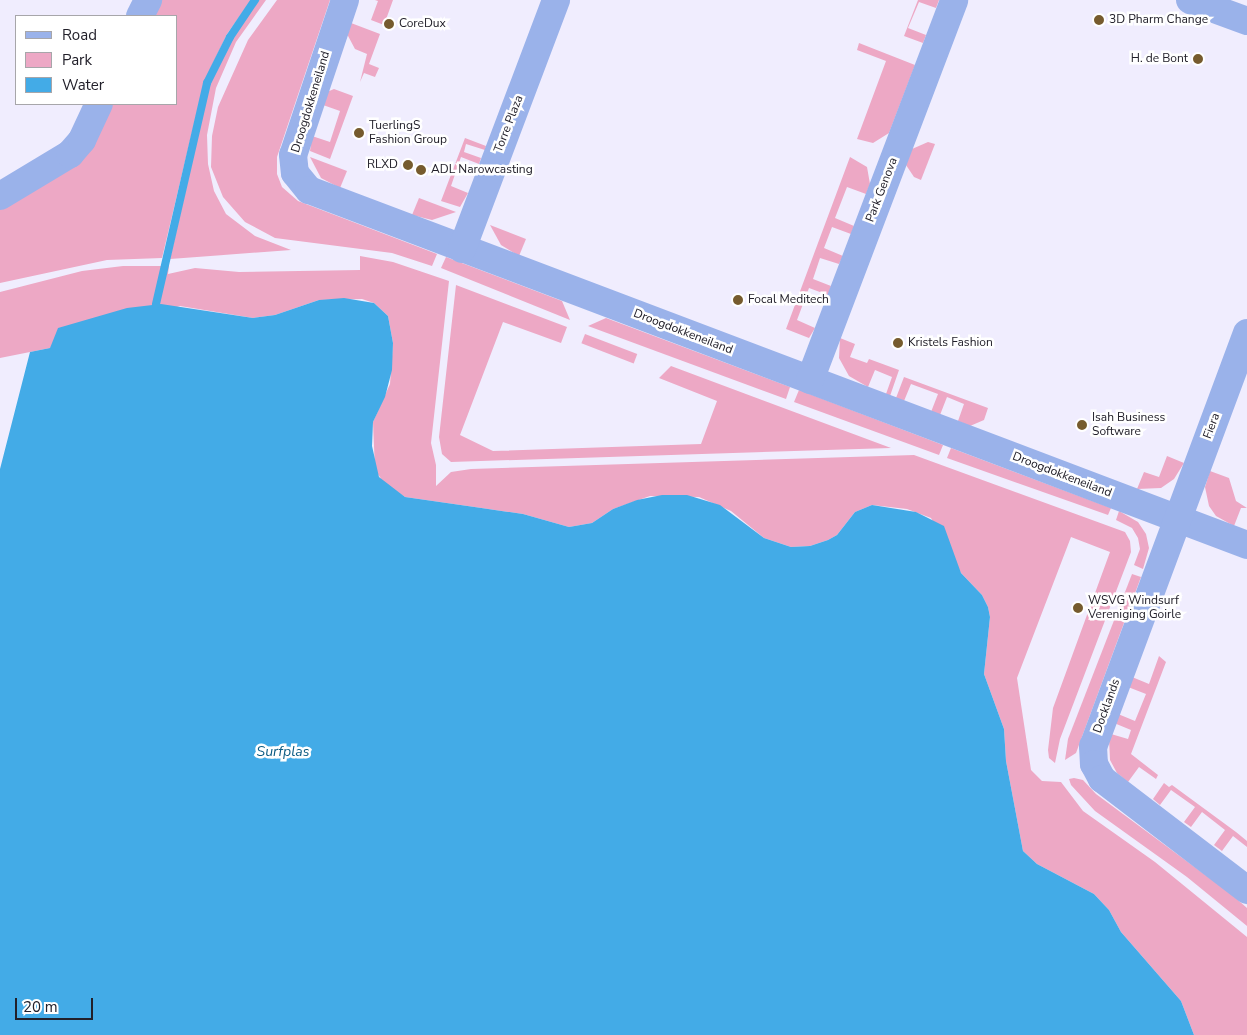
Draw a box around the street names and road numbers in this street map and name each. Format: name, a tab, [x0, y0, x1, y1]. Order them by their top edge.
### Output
street label: Droogdokkeneiland	[289, 50, 333, 154]
street label: Torre Plaza	[491, 93, 527, 155]
street label: Park Genova	[863, 156, 901, 224]
street label: Droogdokkeneiland	[631, 306, 735, 358]
street label: Fiera	[1201, 411, 1223, 441]
street label: Droogdokkeneiland	[1010, 449, 1114, 501]
street label: Docklands	[1091, 677, 1123, 735]

